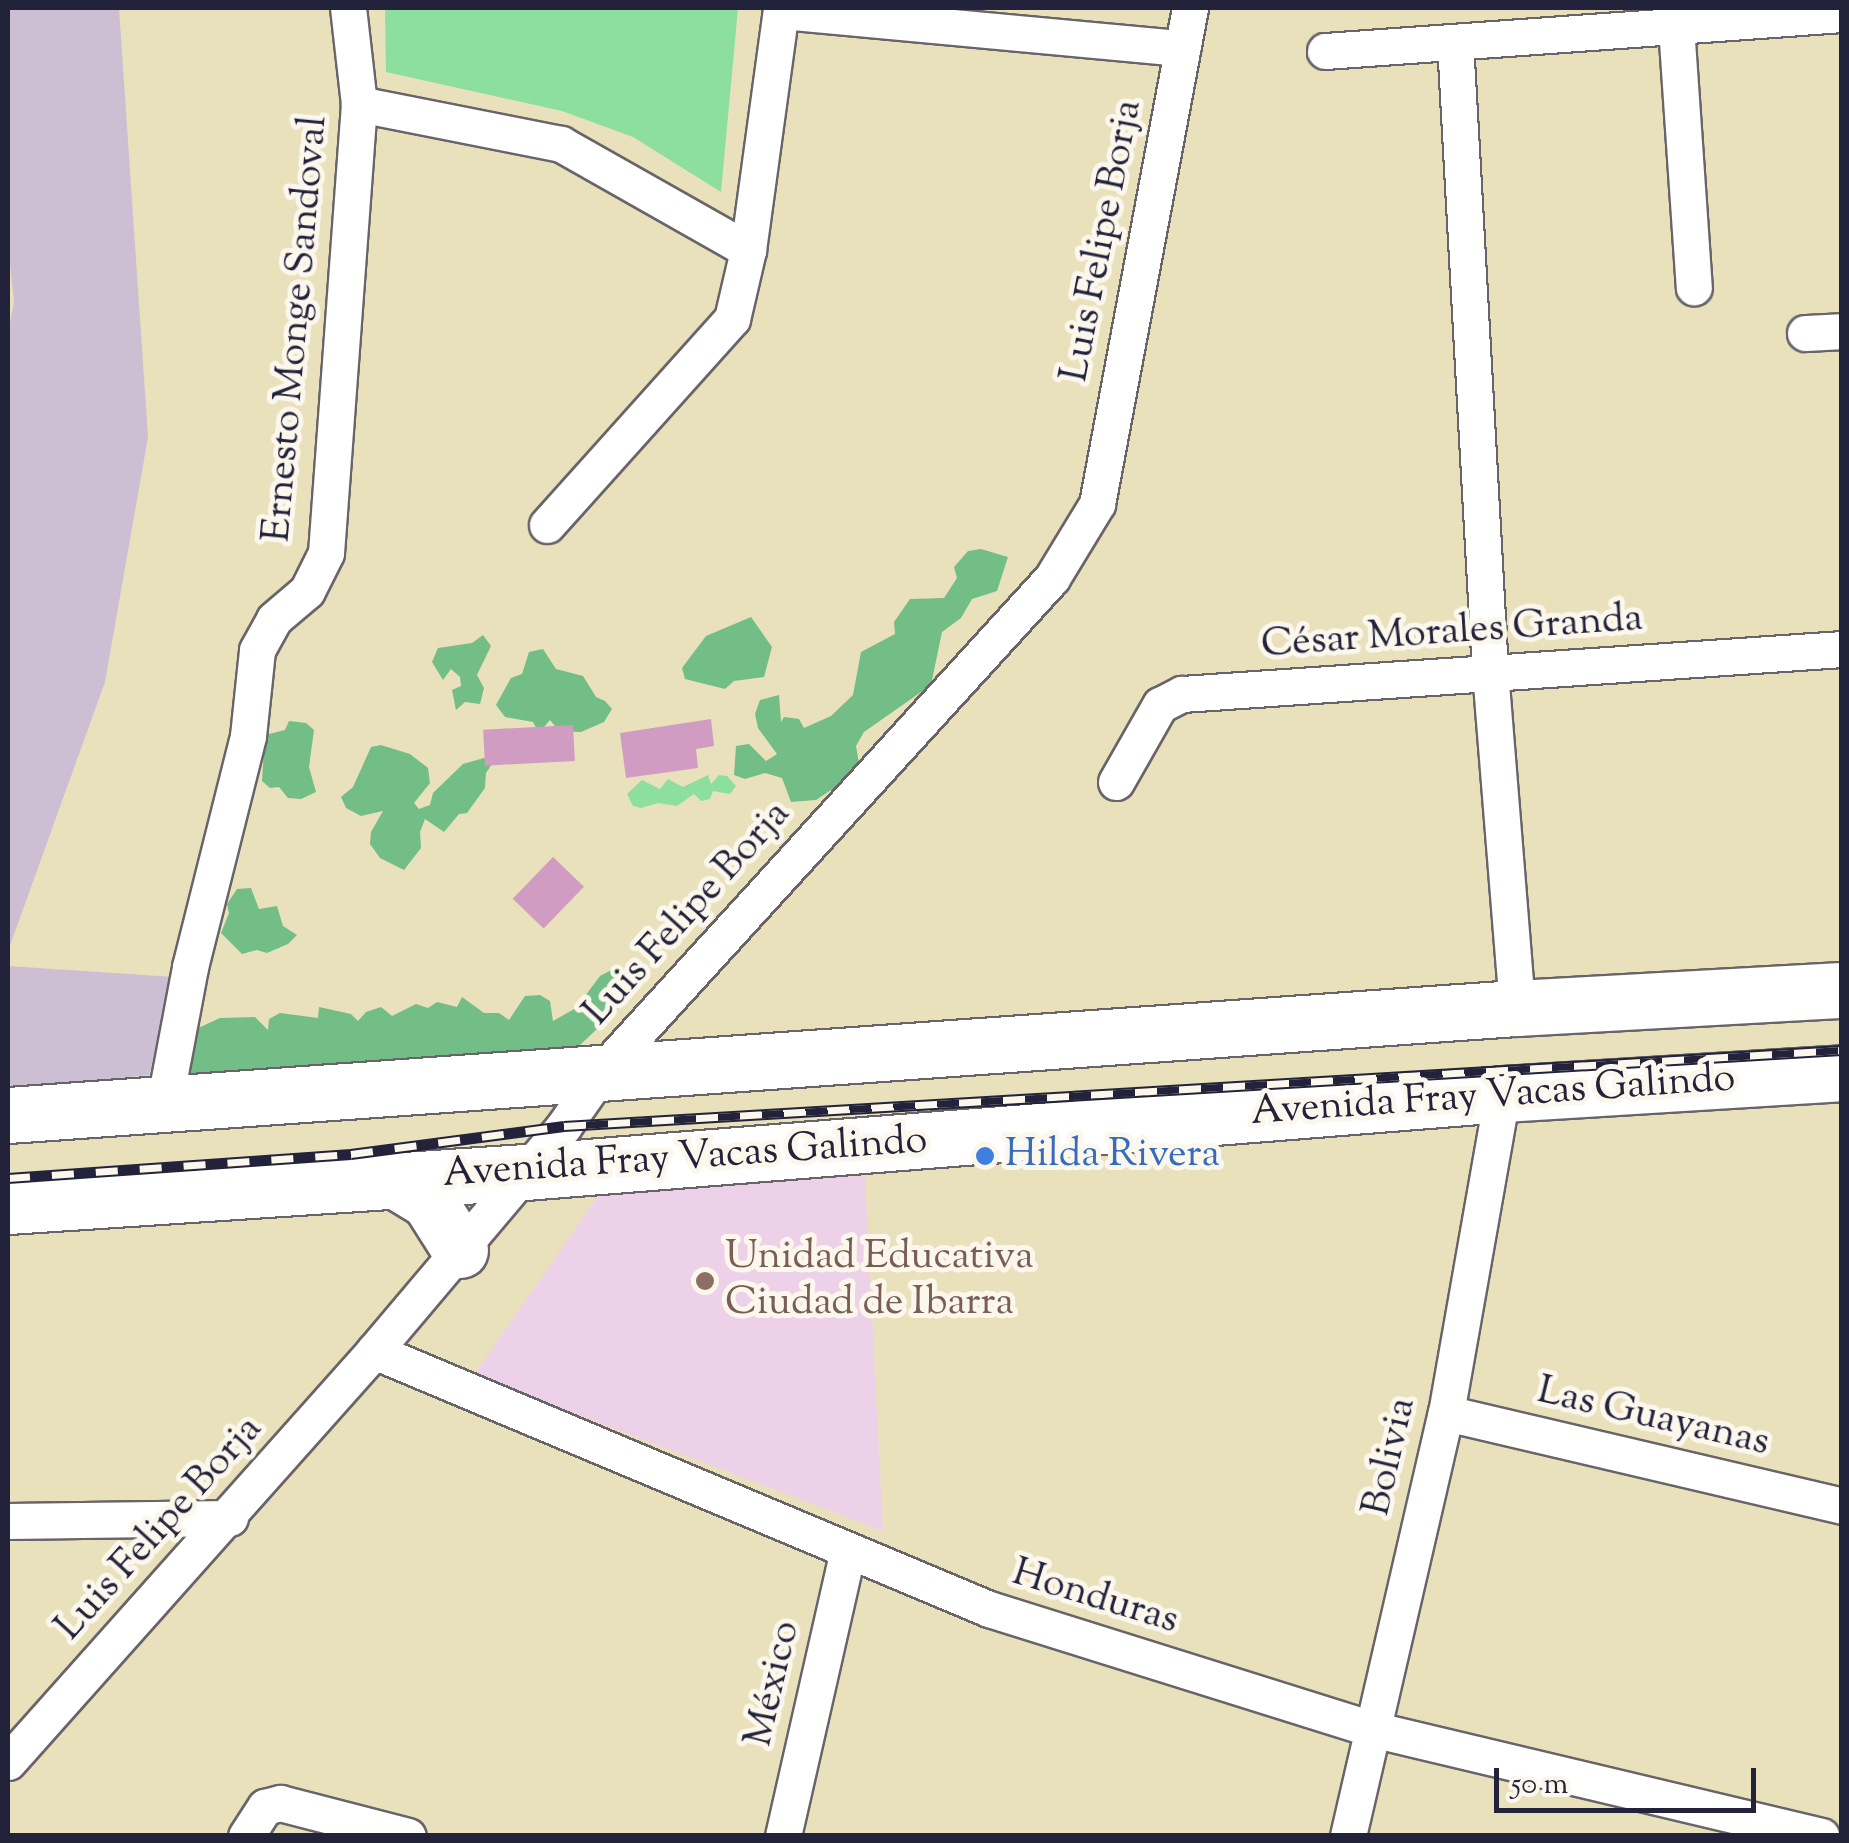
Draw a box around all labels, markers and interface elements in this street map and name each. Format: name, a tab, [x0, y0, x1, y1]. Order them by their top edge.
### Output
street label: Luis Felipe Borja	[1052, 96, 1154, 386]
street label: Ernesto Monge Sandoval	[254, 114, 340, 544]
street label: César Morales Granda	[1260, 596, 1644, 670]
street label: Luis Felipe Borja	[574, 792, 802, 1036]
street label: Avenida Fray Vacas Galindo	[1249, 1056, 1737, 1138]
street label: Avenida Fray Vacas Galindo	[441, 1118, 929, 1200]
place label: Hilda Rivera	[1005, 1132, 1220, 1180]
marker: Hilda Rivera	[974, 1145, 996, 1167]
place label: Unidad Educativa Ciudad de Ibarra	[725, 1234, 1034, 1328]
marker: Unidad Educativa Ciudad de Ibarra	[694, 1270, 716, 1292]
street label: Las Guayanas	[1532, 1368, 1774, 1468]
street label: Bolivia	[1354, 1393, 1428, 1521]
street label: Luis Felipe Borja	[46, 1407, 274, 1651]
street label: Honduras	[1006, 1550, 1184, 1646]
street label: México	[736, 1617, 812, 1751]
scale bar	[1499, 1748, 1762, 1810]
text: 50 m	[1511, 1764, 1568, 1807]

